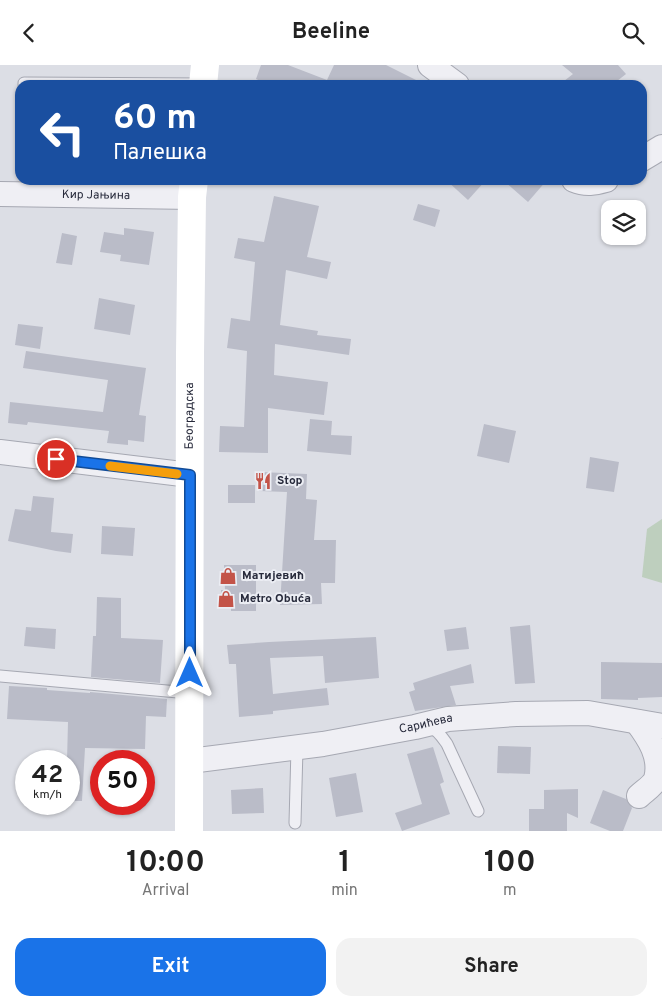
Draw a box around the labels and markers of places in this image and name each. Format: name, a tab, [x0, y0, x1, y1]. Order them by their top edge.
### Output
pin	[35, 438, 77, 480]
restaurant icon: Stop	[253, 471, 273, 491]
place label: Stop	[277, 473, 303, 489]
shop icon: Матијевић	[218, 566, 238, 586]
place label: Матијевић	[242, 568, 304, 584]
shop icon: Metro Obuća	[216, 589, 236, 609]
place label: Metro Obuća	[240, 591, 311, 607]

